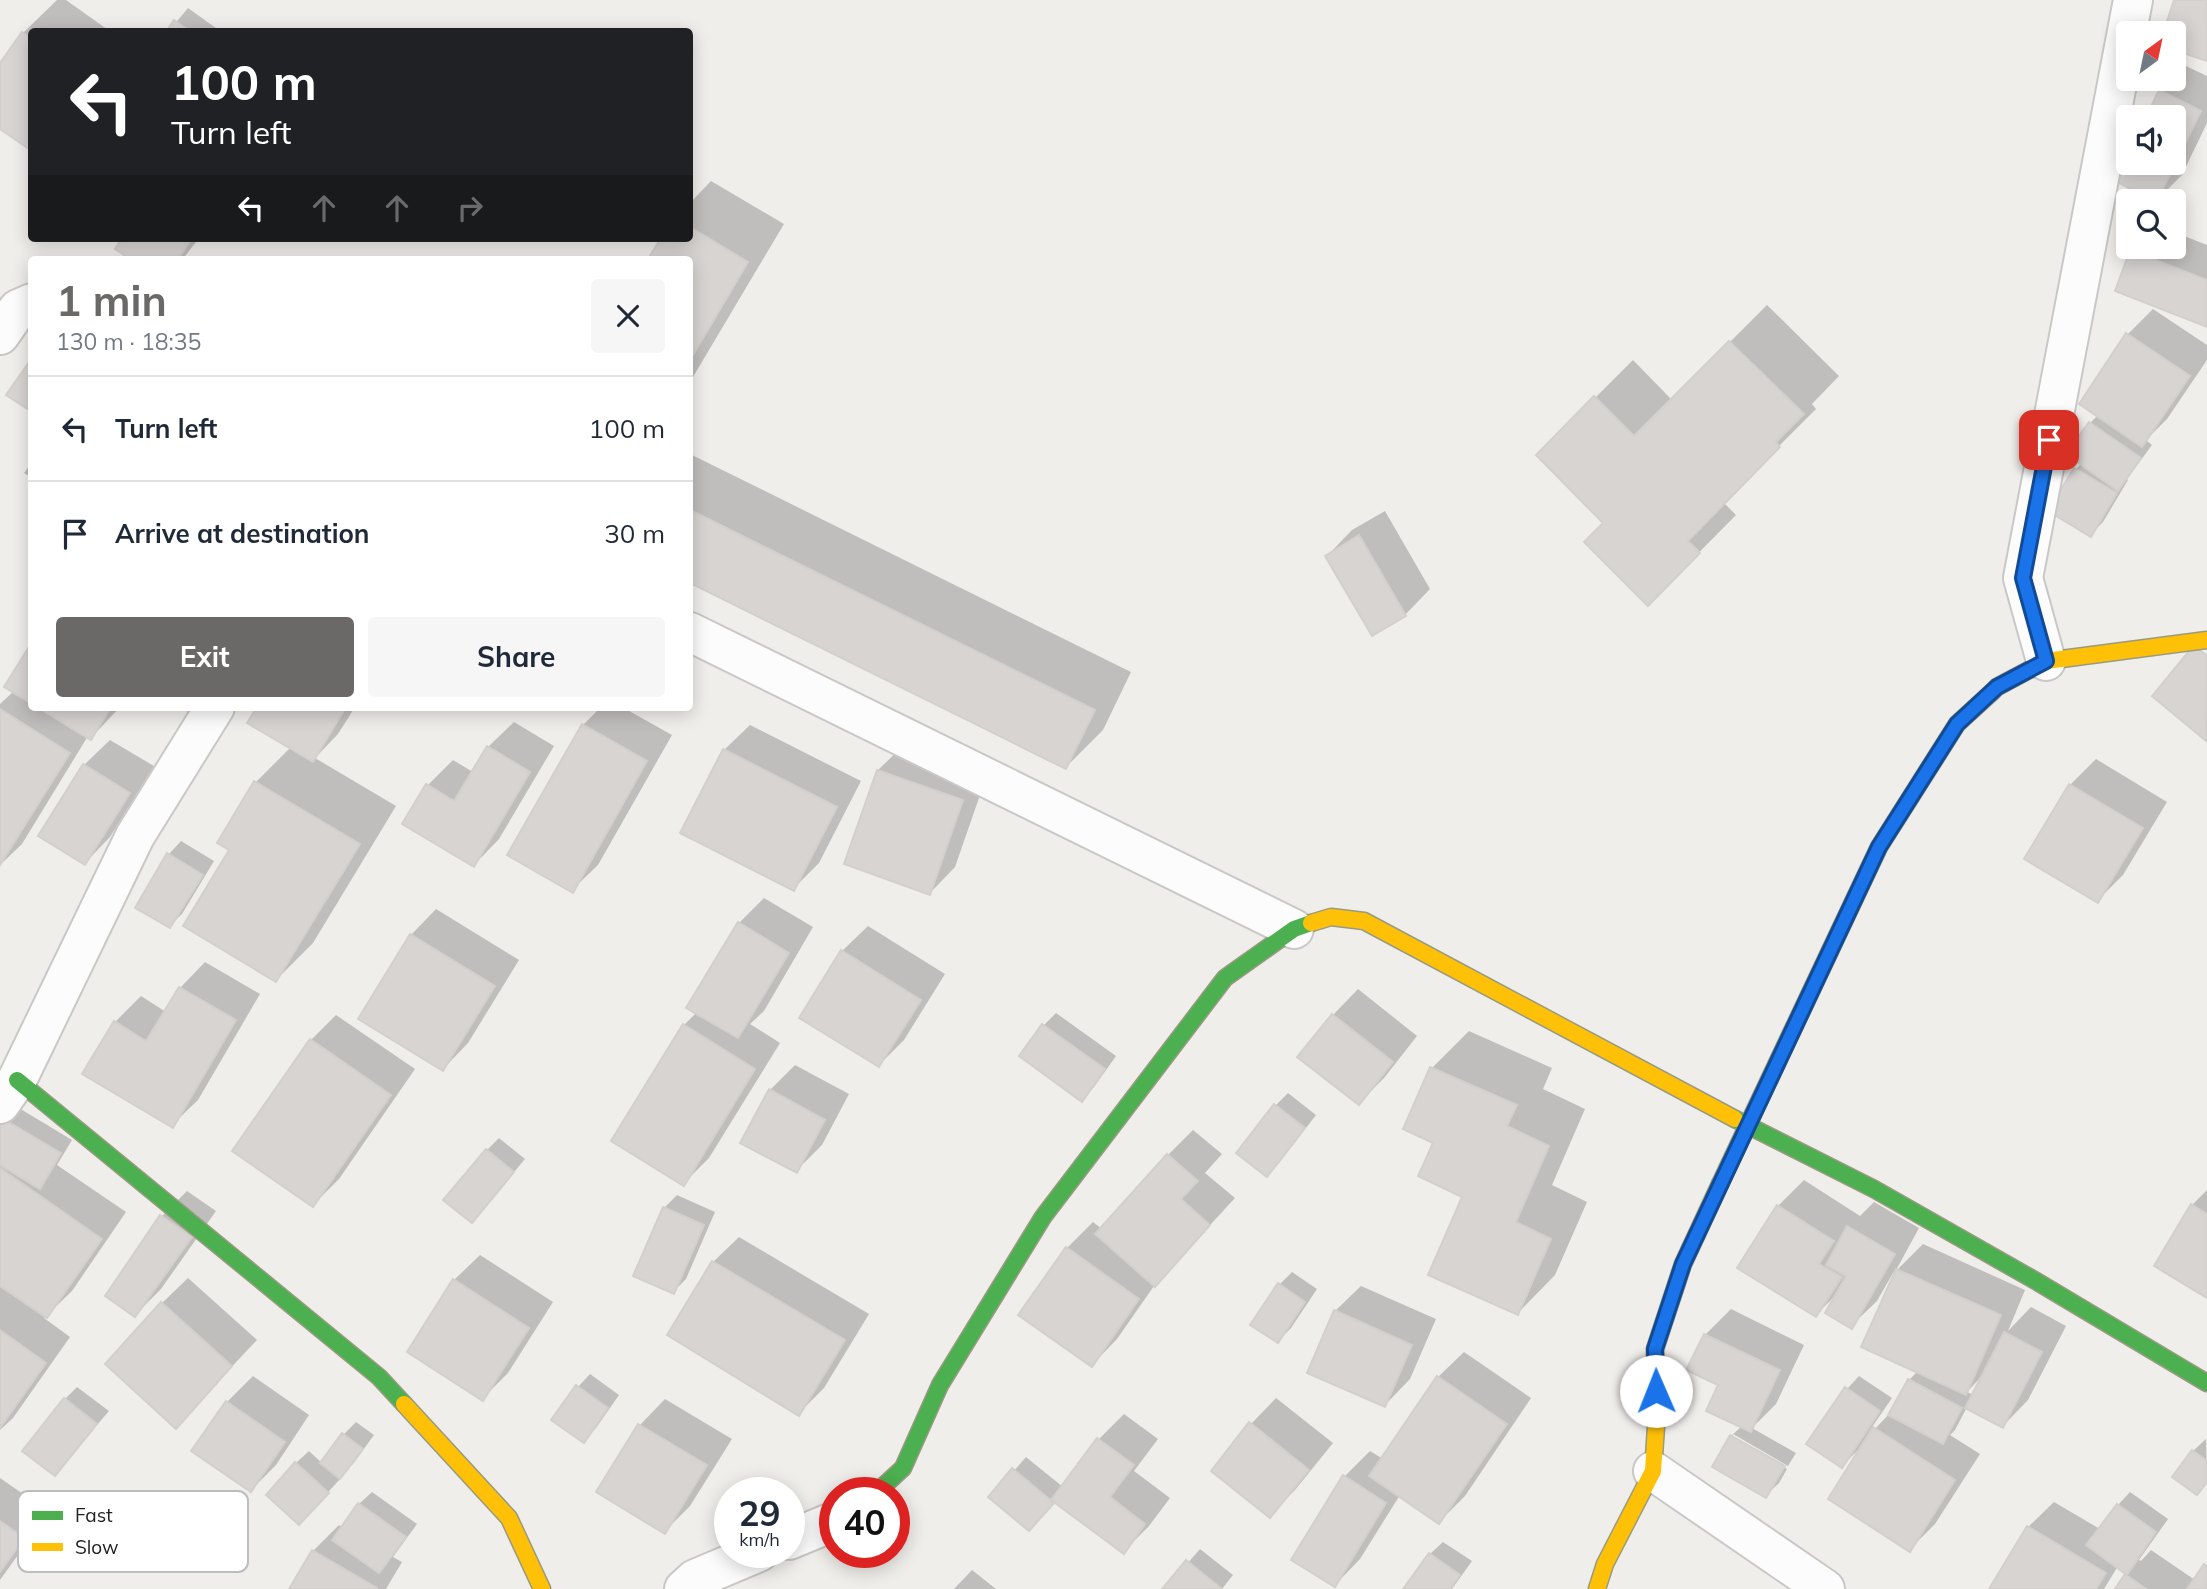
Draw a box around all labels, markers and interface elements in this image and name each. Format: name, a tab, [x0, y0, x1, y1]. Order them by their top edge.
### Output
north arrow	[2116, 21, 2186, 91]
map controls	[2116, 21, 2186, 259]
text: 100 m	[171, 51, 317, 112]
icon: left	[56, 56, 147, 147]
button: sound	[2116, 105, 2186, 175]
text: Turn left	[171, 112, 291, 152]
icon: left	[232, 189, 270, 227]
icon: ahead	[305, 189, 343, 227]
icon: ahead	[378, 189, 416, 227]
icon: right	[451, 189, 489, 227]
button: search	[2116, 189, 2186, 259]
text: 1 min	[56, 274, 167, 327]
button: close	[591, 279, 665, 353]
text: 130 m · 18:35	[56, 327, 201, 356]
icon: left	[56, 410, 94, 448]
pin	[2019, 410, 2079, 470]
text: Turn left	[115, 412, 217, 445]
text: 100 m	[589, 412, 665, 445]
icon: arrive	[2030, 421, 2068, 459]
icon: arrive	[56, 515, 94, 553]
text: Arrive at destination	[115, 517, 370, 550]
text: 30 m	[604, 517, 665, 550]
button: Exit	[56, 617, 354, 697]
button: Share	[368, 617, 665, 697]
position arrow	[1619, 1354, 1693, 1428]
speed limit sign: 40	[819, 1477, 910, 1568]
legend	[18, 1491, 248, 1572]
text: 29	[738, 1491, 781, 1535]
text: Fast	[75, 1503, 113, 1527]
text: km/h	[739, 1528, 780, 1551]
text: Slow	[75, 1535, 119, 1559]

